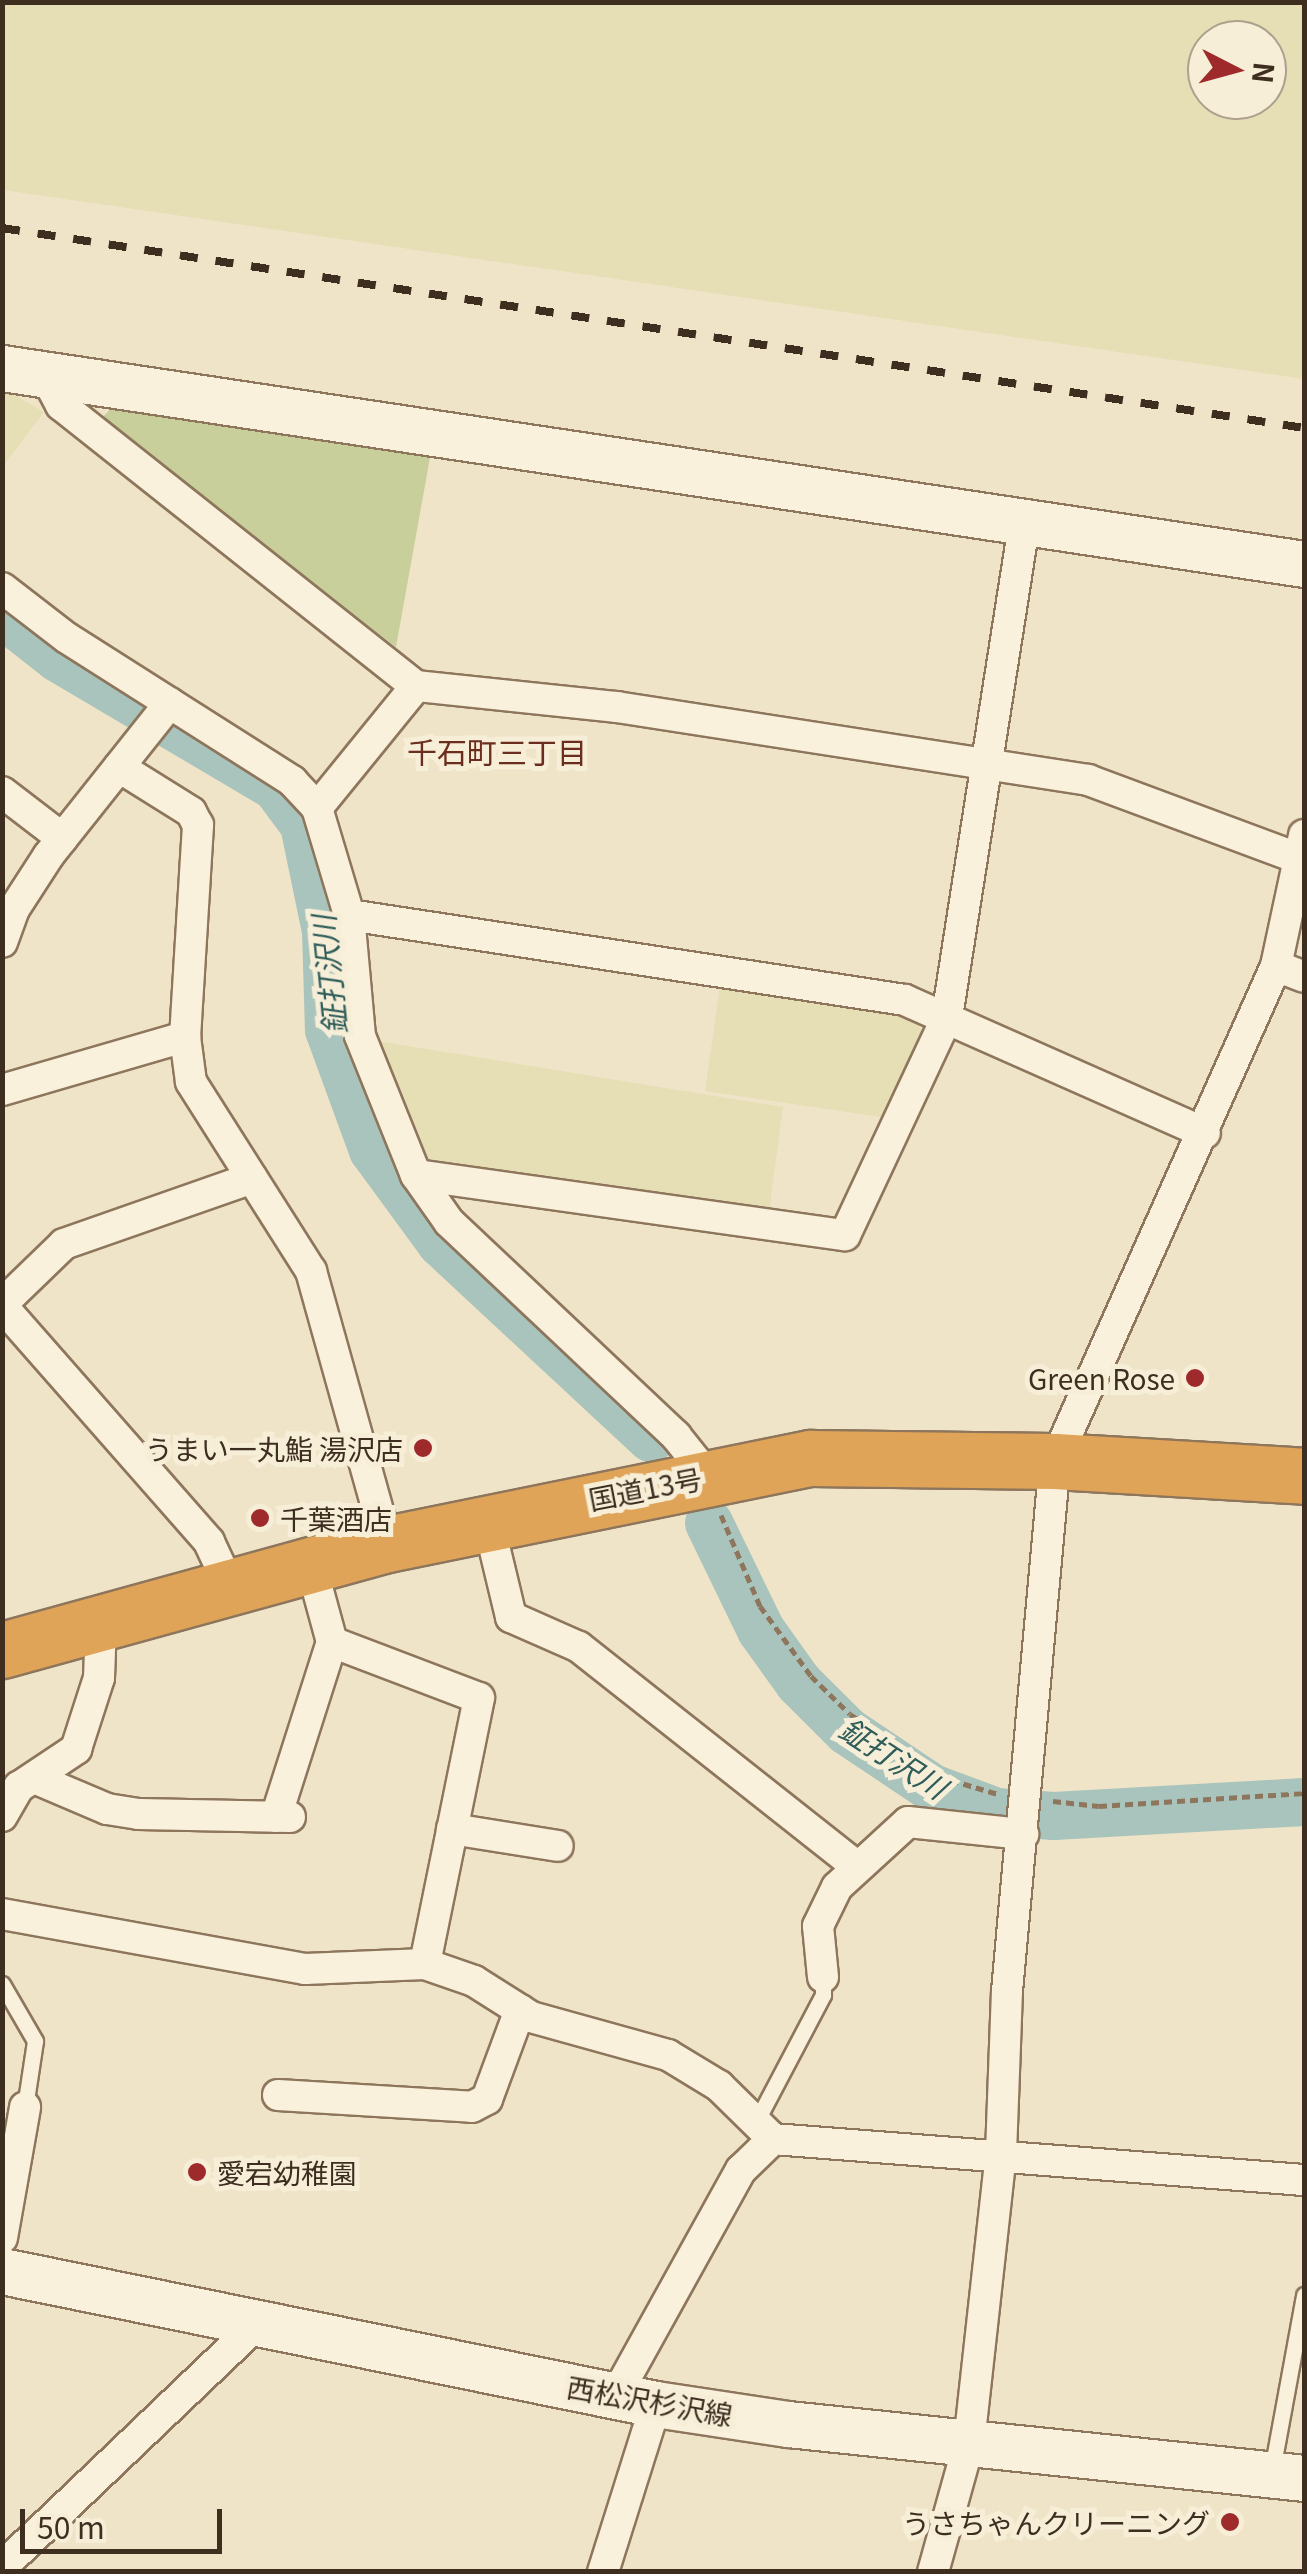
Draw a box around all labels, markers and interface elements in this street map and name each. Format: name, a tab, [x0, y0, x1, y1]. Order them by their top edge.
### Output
north arrow	[1187, 20, 1287, 120]
text: N	[1244, 60, 1286, 85]
district label: 千石町三丁目	[407, 733, 587, 769]
water label: 鉦打沢川	[304, 913, 352, 1037]
place label: Green Rose	[1028, 1361, 1175, 1395]
marker: Green Rose	[1184, 1367, 1206, 1389]
place label: うまい一丸鮨 湯沢店	[145, 1431, 403, 1465]
marker: うまい一丸鮨 湯沢店	[412, 1437, 434, 1459]
street label: 国道13号	[585, 1461, 705, 1515]
place label: 千葉酒店	[280, 1501, 392, 1535]
marker: 千葉酒店	[249, 1507, 271, 1529]
water label: 鉦打沢川	[834, 1709, 954, 1805]
place label: 愛宕幼稚園	[217, 2155, 357, 2189]
marker: 愛宕幼稚園	[186, 2161, 208, 2183]
street label: 西松沢杉沢線	[564, 2369, 736, 2431]
scale bar	[25, 2489, 228, 2551]
text: 50 m	[37, 2504, 105, 2548]
place label: うさちゃんクリーニング	[902, 2505, 1210, 2539]
marker: うさちゃんクリーニング	[1219, 2511, 1241, 2533]

